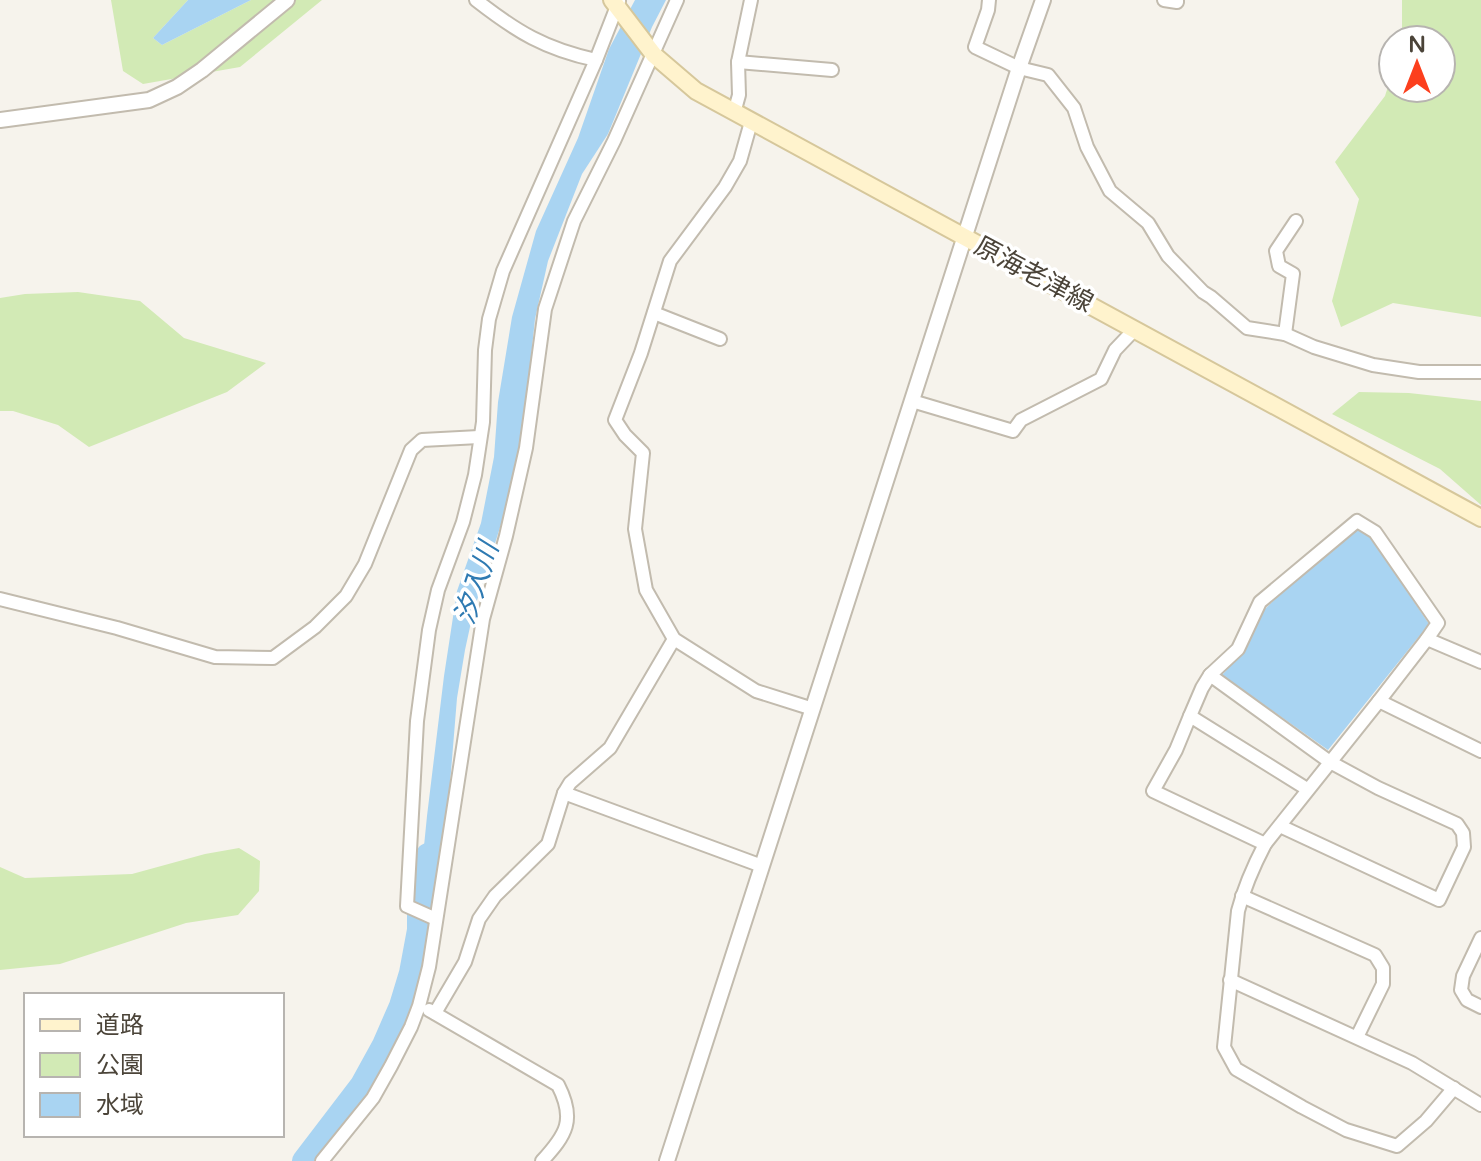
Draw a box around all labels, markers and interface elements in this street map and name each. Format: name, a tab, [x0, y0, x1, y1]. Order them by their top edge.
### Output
north arrow	[1377, 24, 1457, 104]
text: N	[1408, 32, 1426, 58]
street label: 原海老津線	[969, 230, 1098, 319]
water label: 汐入川	[448, 535, 507, 629]
legend	[24, 993, 284, 1137]
text: 道路	[96, 1011, 144, 1040]
text: 公園	[96, 1051, 144, 1080]
text: 水域	[96, 1091, 144, 1120]

